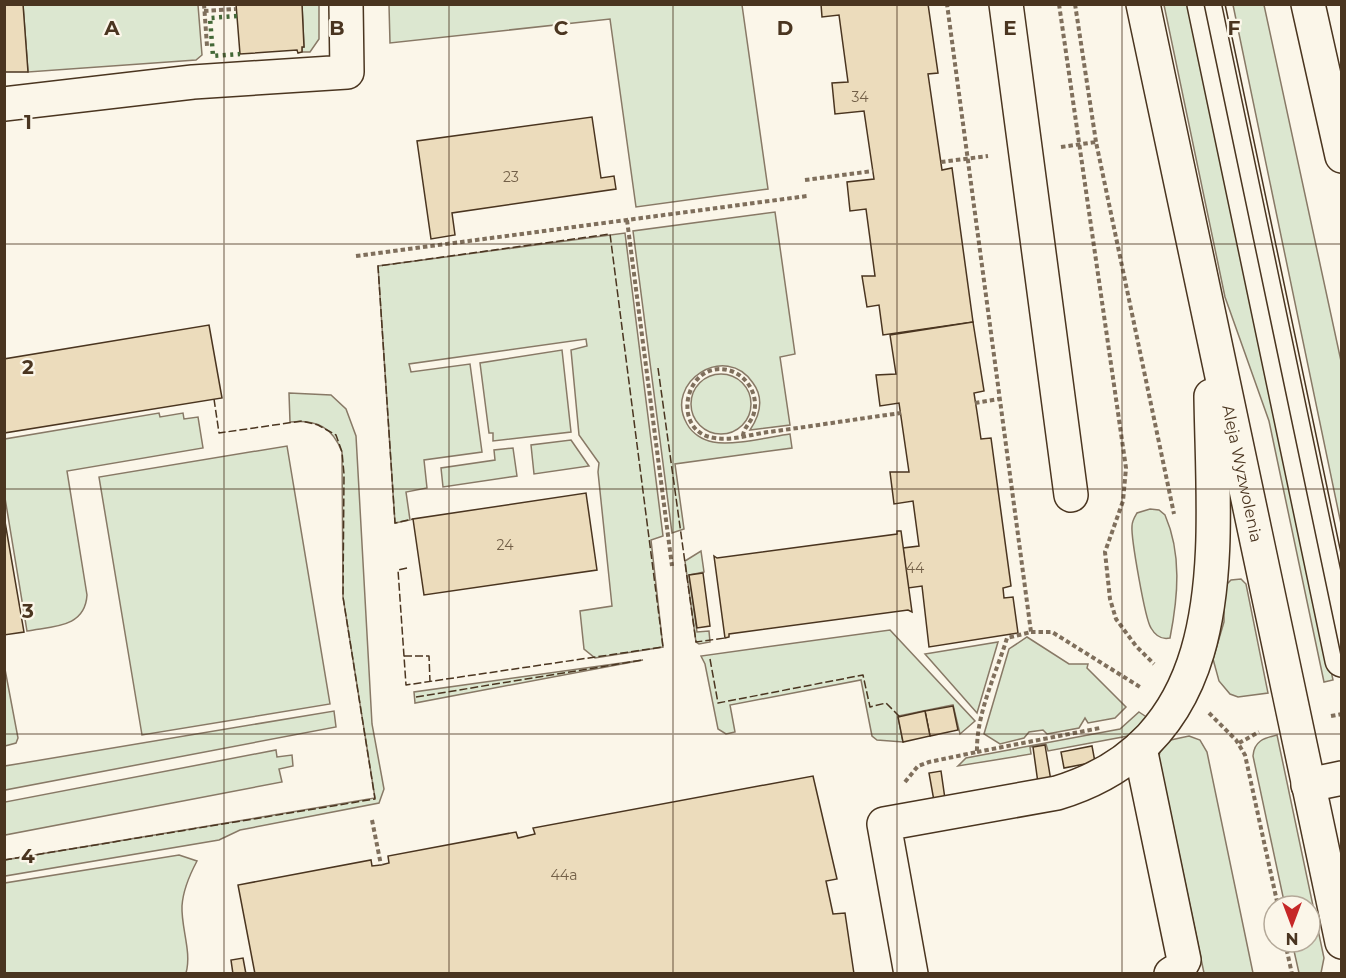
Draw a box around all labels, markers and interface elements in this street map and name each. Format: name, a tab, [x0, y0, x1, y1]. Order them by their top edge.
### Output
text: A	[103, 16, 120, 40]
text: B	[329, 16, 345, 40]
text: C	[554, 16, 569, 40]
text: D	[777, 16, 793, 40]
text: E	[1003, 16, 1017, 40]
text: F	[1228, 16, 1241, 40]
house number: 34	[851, 88, 869, 106]
text: 1	[24, 110, 32, 134]
house number: 23	[503, 168, 519, 186]
text: 2	[22, 355, 34, 379]
street label: Aleja Wyzwolenia	[1219, 403, 1266, 544]
house number: 24	[497, 536, 514, 554]
house number: 44	[906, 559, 925, 577]
text: 3	[21, 599, 34, 623]
text: 4	[21, 844, 35, 868]
house number: 44a	[550, 866, 578, 884]
north arrow	[1262, 894, 1322, 954]
text: N	[1286, 929, 1298, 948]

